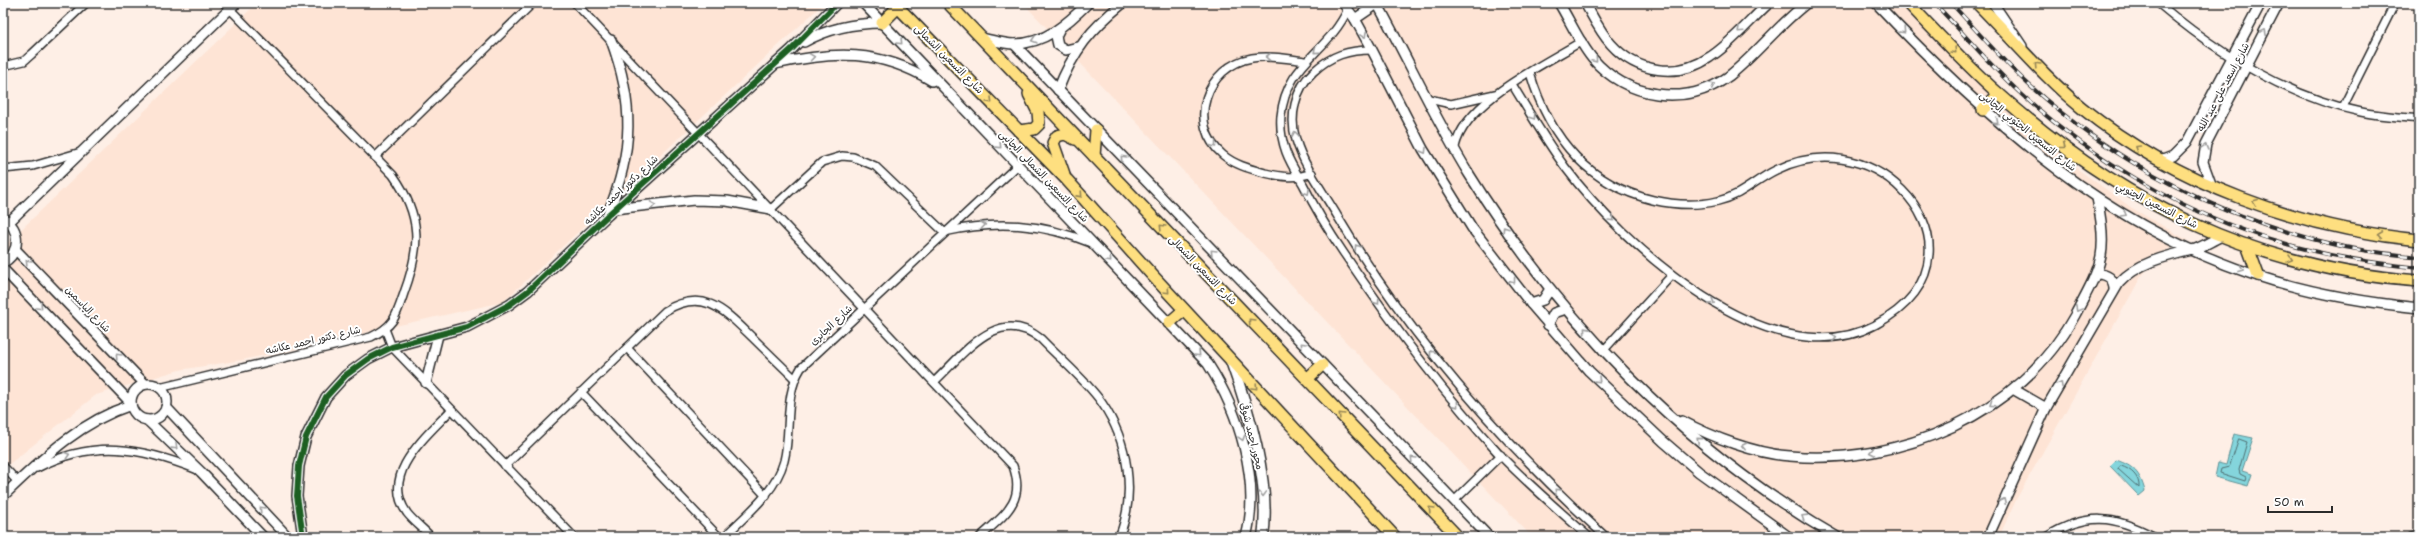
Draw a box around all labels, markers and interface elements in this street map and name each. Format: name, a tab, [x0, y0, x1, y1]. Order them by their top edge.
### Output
street label: شارع التسعين الشمالى	[911, 22, 986, 97]
one-way arrow	[1737, 25, 1745, 32]
one-way arrow	[1898, 26, 1906, 34]
one-way arrow	[2259, 28, 2267, 36]
one-way arrow	[1360, 31, 1367, 39]
one-way arrow	[1030, 35, 1037, 44]
one-way arrow	[895, 37, 902, 45]
street label: شارع اسعد على عبد الله	[2194, 40, 2253, 134]
one-way arrow	[1950, 46, 1957, 54]
one-way arrow	[1314, 47, 1321, 54]
one-way arrow	[809, 52, 815, 61]
one-way arrow	[1265, 53, 1271, 61]
one-way arrow	[1590, 55, 1597, 62]
one-way arrow	[2034, 62, 2042, 70]
one-way arrow	[1708, 82, 1715, 90]
street label: شارع التسعين الجنوبي الجانبى	[1975, 88, 2079, 176]
one-way arrow	[985, 96, 993, 104]
one-way arrow	[1528, 113, 1535, 120]
one-way arrow	[1991, 117, 1999, 124]
street label: شارع التسعين الشمالى الجانبى	[996, 127, 1092, 226]
one-way arrow	[1291, 131, 1300, 137]
one-way arrow	[995, 141, 1002, 148]
one-way arrow	[1210, 141, 1217, 148]
one-way arrow	[2058, 142, 2065, 149]
one-way arrow	[2200, 144, 2209, 151]
one-way arrow	[2134, 145, 2141, 152]
one-way arrow	[1420, 147, 1427, 154]
street label: شارع دكتور احمد عكاشه	[581, 152, 662, 228]
one-way arrow	[1120, 155, 1128, 163]
street label: شارع التسعين الجنوبي	[2113, 179, 2200, 234]
one-way arrow	[1302, 188, 1310, 195]
one-way arrow	[1076, 190, 1083, 197]
one-way arrow	[2251, 198, 2258, 206]
one-way arrow	[650, 201, 656, 210]
one-way arrow	[2120, 210, 2127, 217]
one-way arrow	[1607, 214, 1615, 222]
one-way arrow	[980, 221, 986, 230]
one-way arrow	[1159, 224, 1167, 232]
one-way arrow	[1503, 226, 1510, 233]
one-way arrow	[2377, 231, 2383, 240]
street label: شارع التسعين الشمالى	[1166, 232, 1240, 309]
one-way arrow	[1355, 245, 1362, 252]
one-way arrow	[1210, 249, 1218, 257]
one-way arrow	[2287, 254, 2294, 263]
one-way arrow	[1104, 255, 1111, 262]
one-way arrow	[25, 259, 33, 267]
one-way arrow	[2238, 265, 2245, 273]
one-way arrow	[1508, 277, 1515, 284]
street label: شارع الياسمين	[62, 283, 114, 336]
one-way arrow	[1162, 287, 1169, 294]
one-way arrow	[1708, 297, 1715, 304]
one-way arrow	[1372, 298, 1380, 305]
one-way arrow	[35, 302, 42, 310]
street label: شارع الجابرى	[807, 302, 856, 349]
one-way arrow	[2075, 304, 2083, 312]
one-way arrow	[1249, 318, 1256, 326]
street label: شارع دكتور احمد عكاشه	[264, 323, 362, 358]
one-way arrow	[1583, 328, 1590, 335]
one-way arrow	[1831, 334, 1838, 343]
one-way arrow	[1301, 342, 1308, 350]
one-way arrow	[1193, 349, 1201, 357]
one-way arrow	[1430, 351, 1437, 358]
one-way arrow	[115, 353, 123, 361]
one-way arrow	[1593, 375, 1601, 383]
one-way arrow	[2055, 381, 2062, 388]
one-way arrow	[1250, 382, 1258, 390]
one-way arrow	[1989, 399, 1996, 406]
one-way arrow	[1451, 400, 1458, 407]
street label: محور احمد شوقى	[1237, 401, 1267, 471]
one-way arrow	[1338, 412, 1346, 420]
one-way arrow	[1237, 434, 1246, 441]
one-way arrow	[1696, 438, 1703, 445]
one-way arrow	[170, 442, 178, 450]
one-way arrow	[1741, 442, 1747, 450]
one-way arrow	[1869, 448, 1875, 456]
one-way arrow	[63, 451, 70, 460]
one-way arrow	[1410, 456, 1418, 464]
scale bar	[2268, 488, 2332, 514]
one-way arrow	[1554, 489, 1562, 496]
one-way arrow	[1259, 491, 1268, 497]
text: 50 m	[2274, 494, 2304, 510]
one-way arrow	[1998, 498, 2006, 506]
one-way arrow	[260, 506, 267, 513]
one-way arrow	[1428, 506, 1436, 514]
one-way arrow	[1801, 514, 1808, 522]

